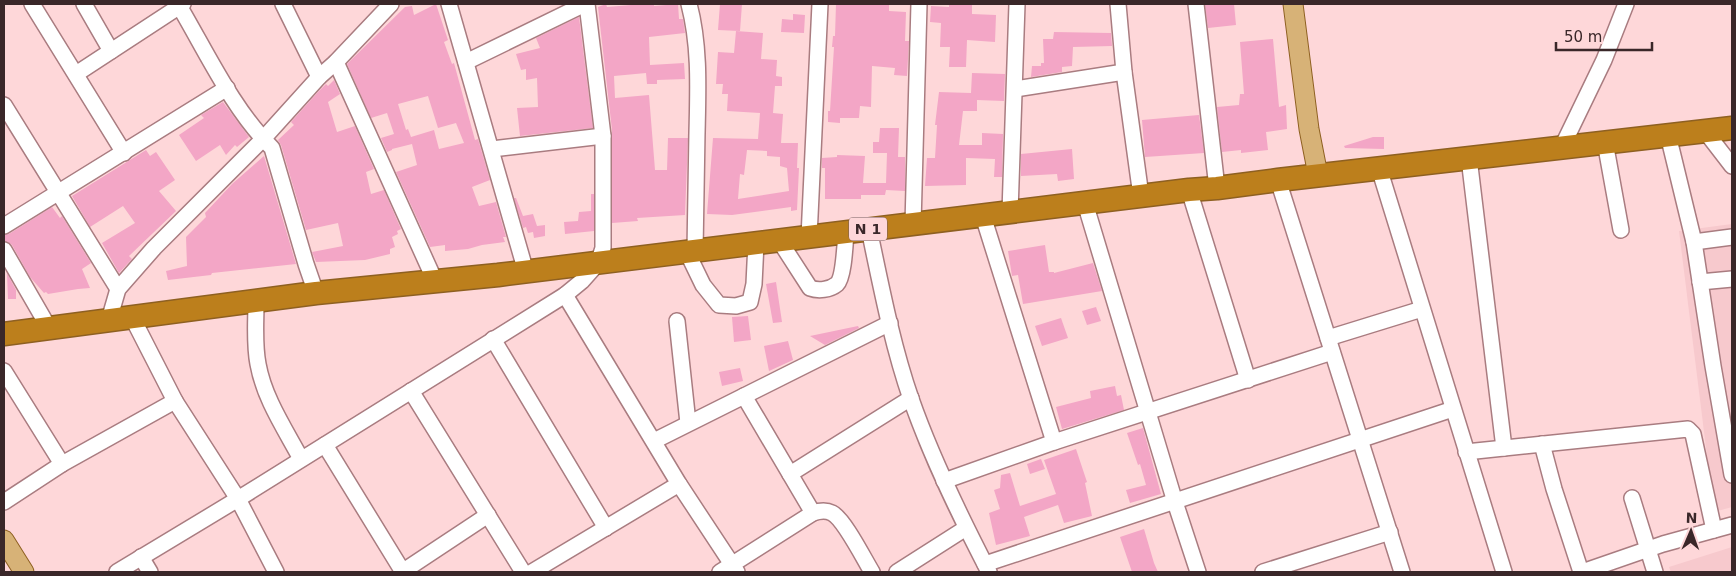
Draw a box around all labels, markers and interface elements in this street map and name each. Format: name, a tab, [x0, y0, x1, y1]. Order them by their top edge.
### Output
scale bar	[1556, 20, 1652, 52]
text: 50 m	[1564, 28, 1602, 46]
road number: N 1	[849, 218, 887, 240]
north arrow	[1666, 506, 1716, 556]
text: N	[1685, 510, 1698, 526]

